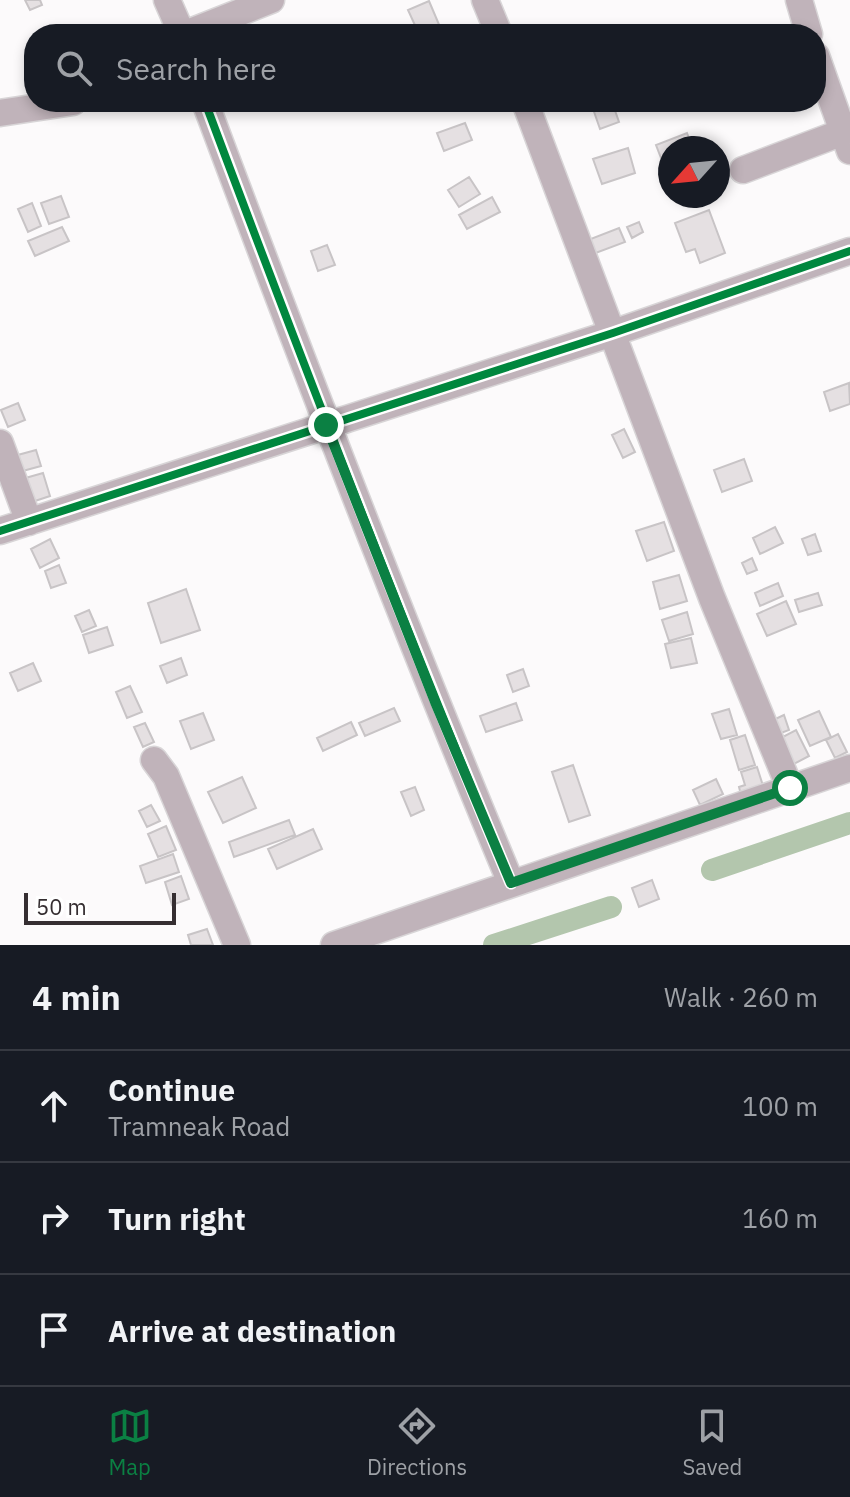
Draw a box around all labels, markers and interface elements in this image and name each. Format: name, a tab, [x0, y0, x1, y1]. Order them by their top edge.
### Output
search box	[24, 24, 826, 112]
icon: search	[52, 46, 96, 90]
text: Search here	[116, 49, 277, 88]
north arrow	[658, 136, 730, 208]
route end	[308, 407, 344, 443]
route start	[772, 770, 808, 806]
scale bar	[24, 889, 176, 925]
text: 50 m	[36, 892, 87, 921]
text: 4 min	[32, 975, 121, 1019]
text: Walk · 260 m	[664, 980, 818, 1014]
text: Continue	[108, 1070, 235, 1109]
icon: ahead	[32, 1084, 76, 1128]
text: 100 m	[742, 1089, 818, 1123]
text: Tramneak Road	[108, 1109, 290, 1143]
icon: right	[32, 1196, 76, 1240]
text: Turn right	[108, 1199, 246, 1238]
text: 160 m	[742, 1201, 818, 1235]
icon: arrive	[32, 1308, 76, 1352]
text: Arrive at destination	[108, 1311, 396, 1350]
tab: Map	[108, 1404, 152, 1481]
tab: Directions	[367, 1404, 467, 1481]
tab: Saved	[682, 1404, 742, 1481]

